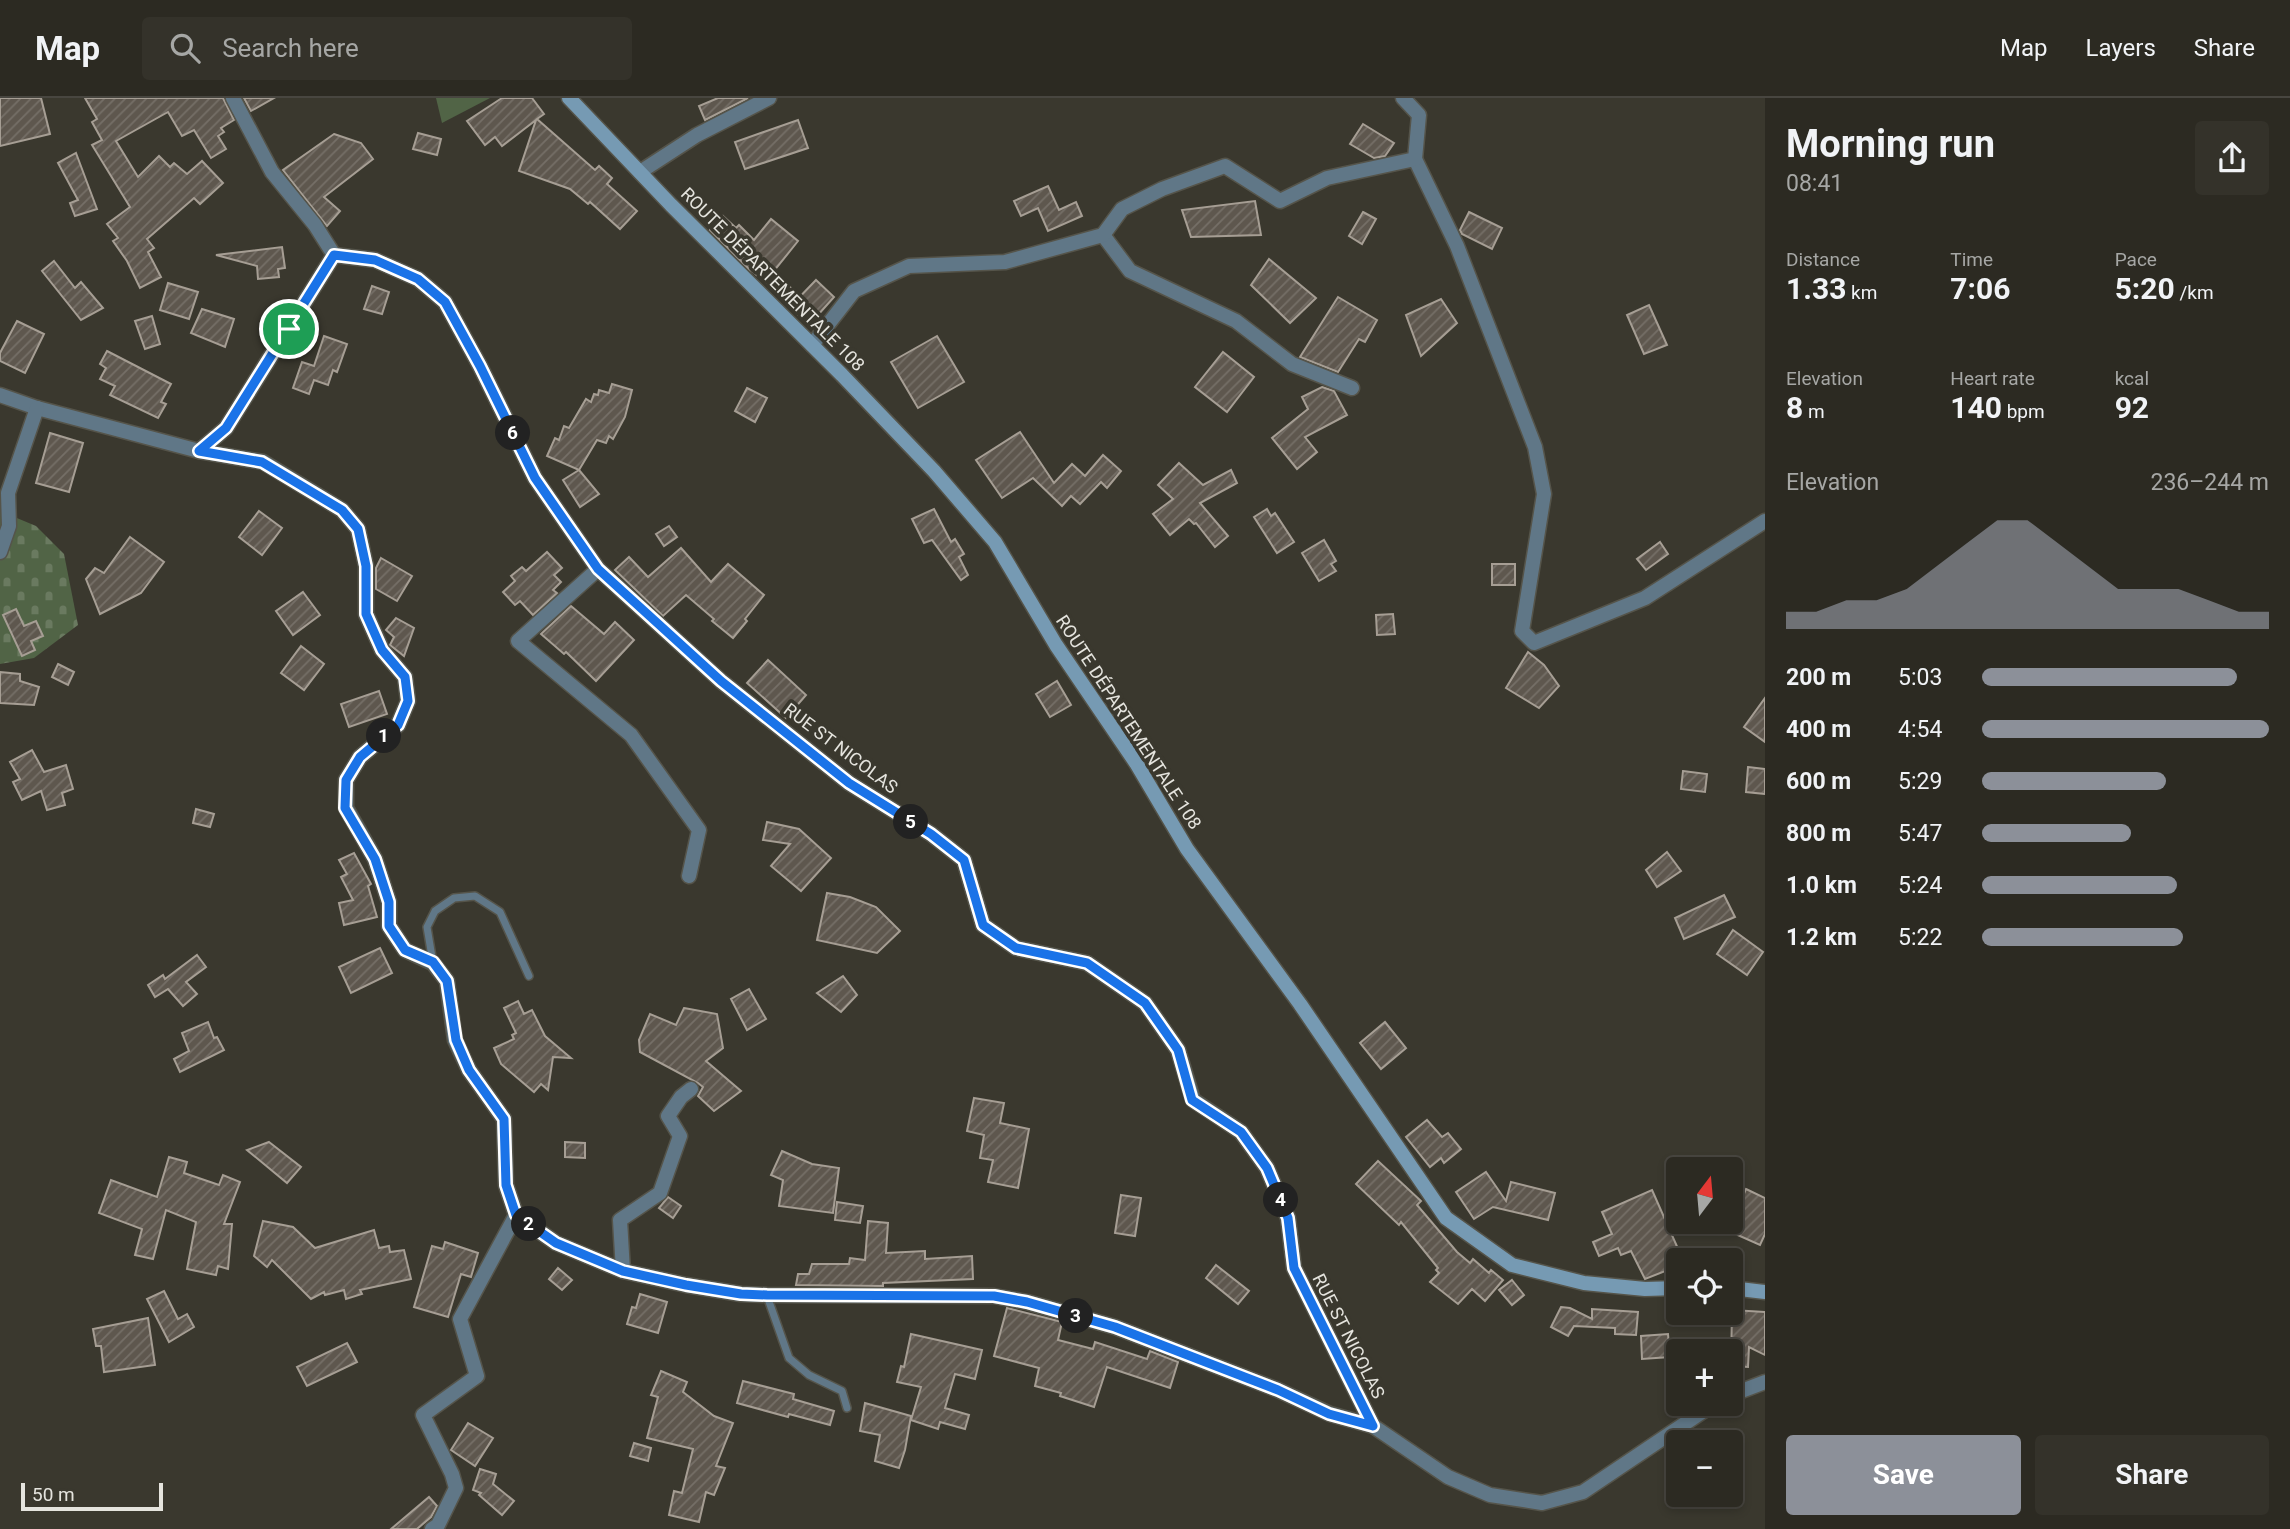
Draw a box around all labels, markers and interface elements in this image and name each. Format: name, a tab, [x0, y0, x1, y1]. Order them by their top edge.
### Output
search box	[142, 17, 632, 80]
text: Map	[35, 29, 100, 68]
icon: search	[166, 29, 204, 67]
text: Search here	[222, 33, 359, 63]
text: Map	[2000, 34, 2048, 62]
text: Layers	[2086, 34, 2156, 62]
text: Share	[2194, 34, 2255, 62]
button: share	[2195, 121, 2269, 195]
text: Morning run	[1786, 122, 1995, 166]
text: 08:41	[1786, 170, 1843, 197]
street label: ROUTE DÉPARTEMENTALE 108	[677, 183, 869, 375]
text: Distance	[1786, 248, 1860, 271]
text: Time	[1950, 248, 1993, 271]
text: Pace	[2115, 248, 2157, 271]
text: 1.33	[1786, 271, 1846, 306]
text: 7:06	[1950, 271, 2010, 306]
text: 5:20	[2115, 271, 2175, 306]
text: km	[1846, 281, 1877, 304]
text: /km	[2175, 281, 2214, 304]
pin	[259, 299, 319, 359]
icon: arrive	[270, 310, 308, 348]
text: Elevation	[1786, 367, 1863, 390]
text: Heart rate	[1950, 367, 2035, 390]
text: kcal	[2115, 367, 2149, 390]
text: 8	[1786, 390, 1803, 425]
text: 140	[1950, 390, 2002, 425]
text: 92	[2115, 390, 2149, 425]
text: m	[1803, 400, 1825, 423]
text: bpm	[2002, 400, 2045, 423]
pin: 6	[496, 416, 530, 450]
text: 6	[507, 421, 518, 444]
text: Elevation	[1786, 469, 1879, 496]
text: 236–244 m	[2150, 469, 2269, 496]
street label: ROUTE DÉPARTEMENTALE 108	[1052, 611, 1206, 833]
text: 200 m	[1786, 664, 1851, 691]
text: 5:03	[1898, 664, 1942, 691]
street label: RUE ST NICOLAS	[780, 698, 902, 798]
text: 400 m	[1786, 716, 1851, 743]
text: 4:54	[1898, 716, 1942, 743]
pin: 1	[366, 718, 402, 754]
text: 1	[378, 724, 389, 747]
text: 600 m	[1786, 768, 1851, 795]
text: 5:29	[1898, 768, 1942, 795]
pin: 5	[894, 804, 928, 840]
text: 5	[905, 810, 916, 833]
text: 800 m	[1786, 820, 1851, 847]
text: 5:47	[1898, 820, 1942, 847]
text: 1.0 km	[1786, 872, 1857, 899]
text: 5:24	[1898, 872, 1942, 899]
text: 1.2 km	[1786, 924, 1857, 951]
text: 5:22	[1898, 924, 1942, 951]
north arrow	[1666, 1157, 1743, 1234]
map controls	[1666, 1157, 1743, 1507]
pin: 4	[1264, 1182, 1298, 1218]
text: 4	[1275, 1188, 1286, 1211]
pin: 2	[512, 1206, 546, 1242]
text: 2	[523, 1212, 534, 1235]
button: locate	[1666, 1248, 1743, 1325]
street label: RUE ST NICOLAS	[1309, 1270, 1390, 1402]
pin: 3	[1058, 1298, 1094, 1334]
text: 3	[1070, 1304, 1081, 1327]
button: +	[1666, 1339, 1743, 1416]
button: −	[1666, 1430, 1743, 1507]
button: Save	[1786, 1435, 2021, 1515]
button: Share	[2035, 1435, 2269, 1515]
scale bar	[21, 1480, 163, 1512]
text: 50 m	[32, 1483, 75, 1506]

